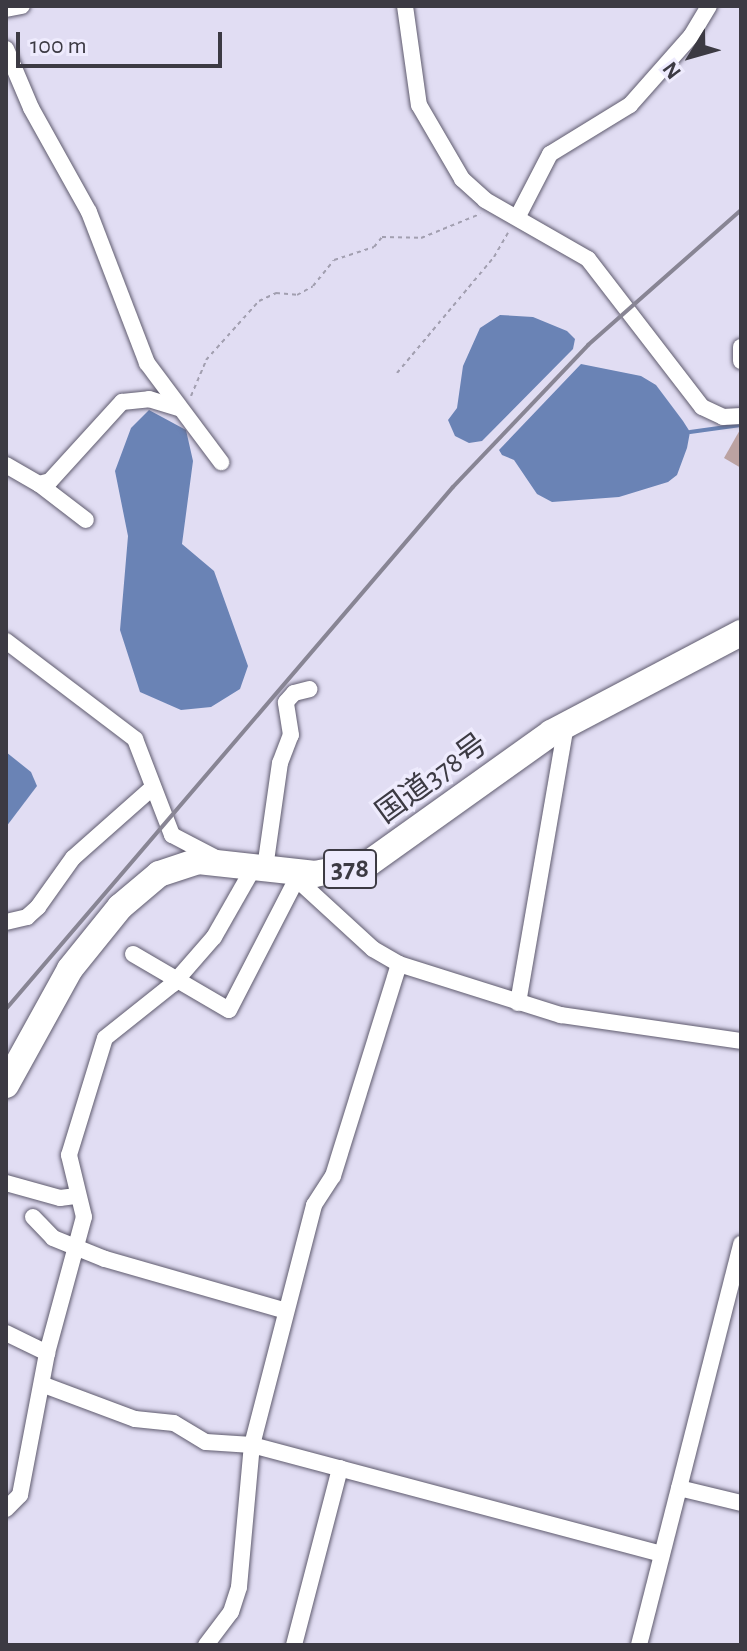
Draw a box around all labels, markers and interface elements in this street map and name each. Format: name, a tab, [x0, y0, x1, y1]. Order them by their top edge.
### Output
scale bar	[20, 16, 226, 66]
north arrow	[651, 16, 731, 96]
text: 100 m	[30, 34, 87, 58]
text: N	[658, 58, 685, 83]
street label: 国道378号	[369, 726, 495, 832]
road number: 378	[322, 845, 378, 893]

